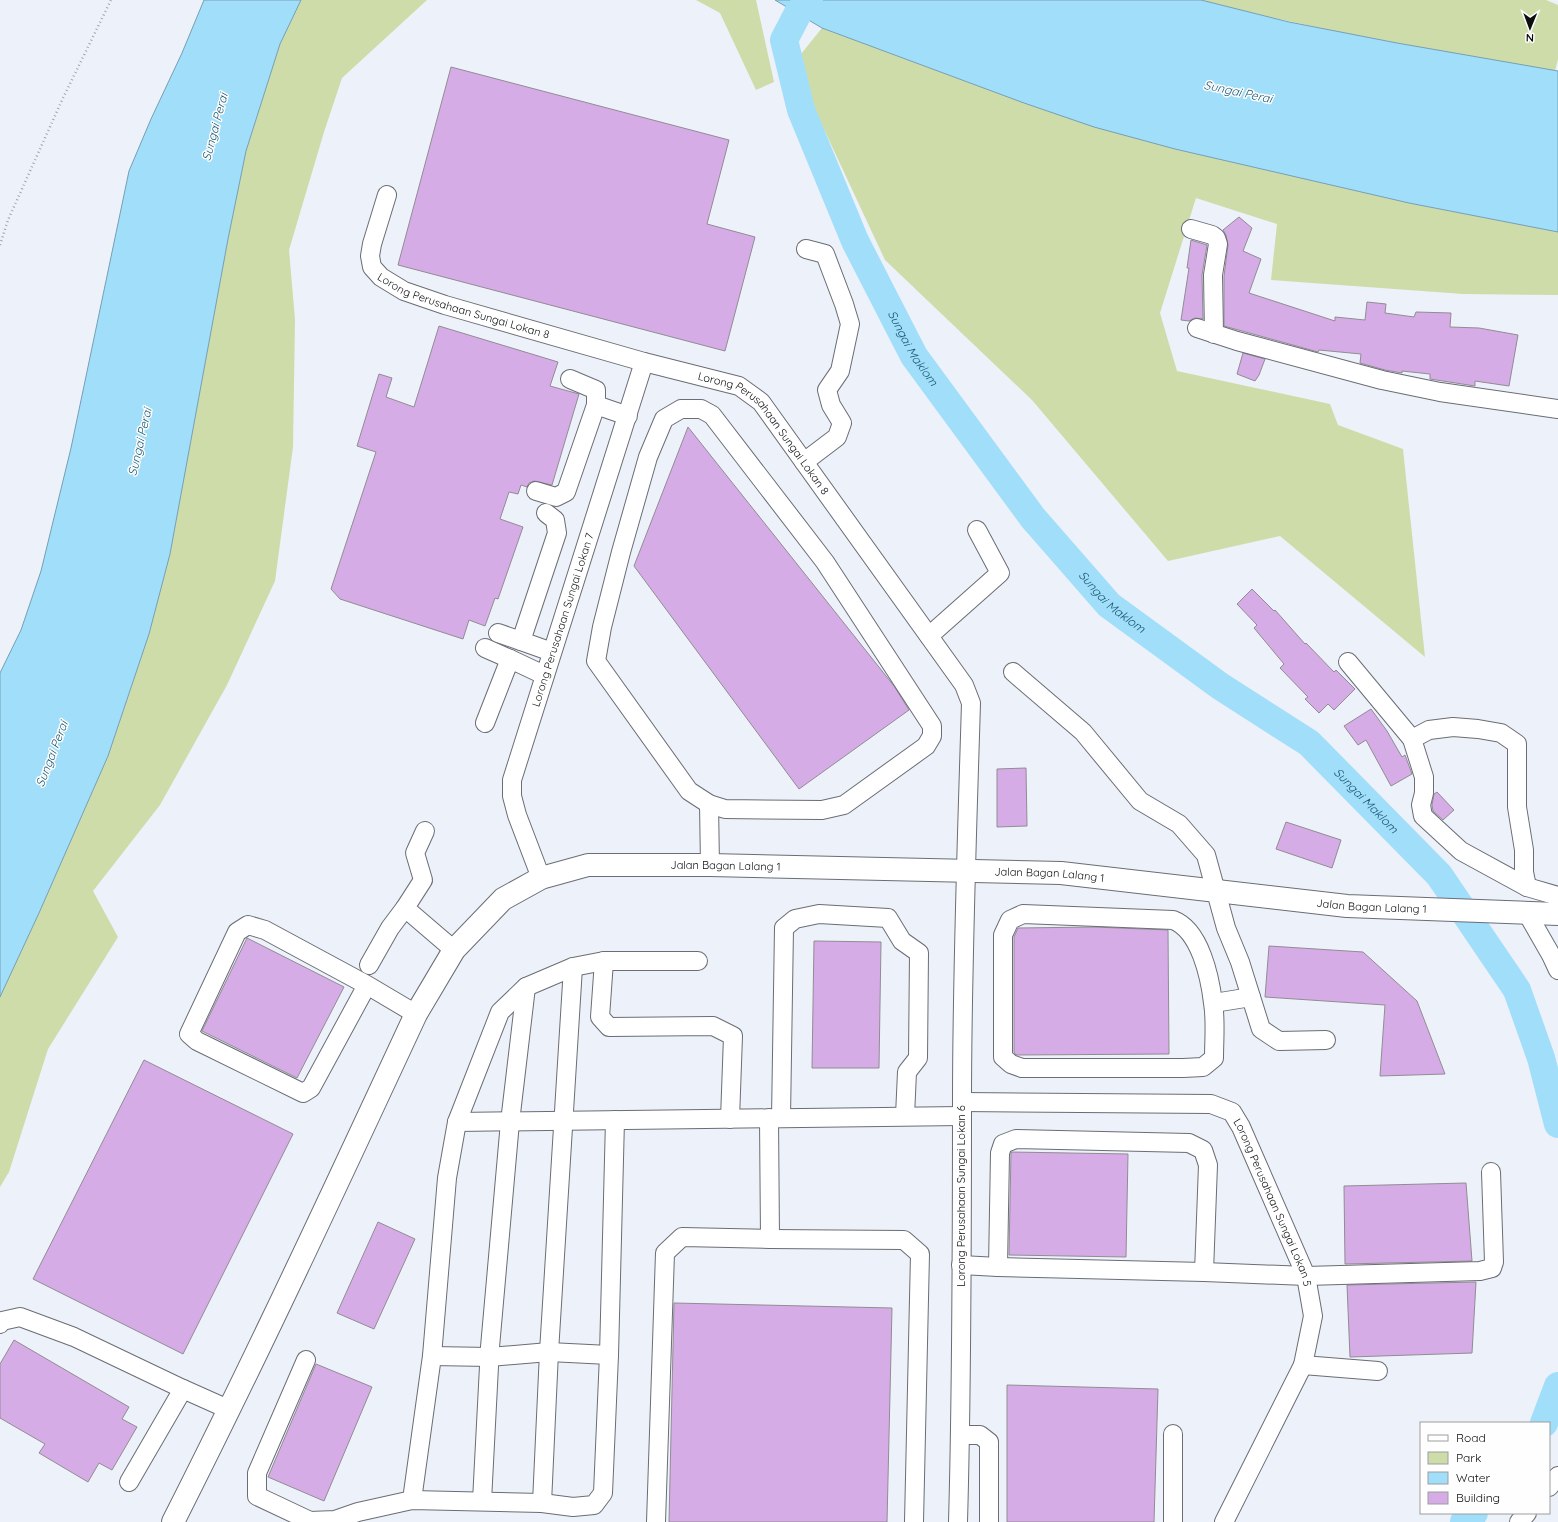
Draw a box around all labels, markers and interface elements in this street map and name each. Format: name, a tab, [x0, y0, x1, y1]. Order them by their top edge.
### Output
north arrow	[1510, 8, 1550, 48]
text: N	[1526, 31, 1534, 45]
water label: Sungai Perai	[1203, 77, 1275, 106]
water label: Sungai Perai	[198, 90, 231, 162]
street label: Lorong Perusahaan Sungai Lokan 8	[375, 270, 551, 342]
water label: Sungai Maklom	[885, 308, 942, 389]
street label: Lorong Perusahaan Sungai Lokan 8	[696, 369, 832, 497]
water label: Sungai Perai	[124, 405, 155, 477]
street label: Lorong Perusahaan Sungai Lokan 7	[529, 531, 597, 708]
water label: Sungai Maklom	[1076, 568, 1149, 637]
water label: Sungai Perai	[32, 718, 71, 789]
water label: Sungai Maklom	[1331, 765, 1402, 837]
street label: Jalan Bagan Lalang 1	[670, 858, 781, 874]
street label: Jalan Bagan Lalang 1	[994, 864, 1105, 885]
street label: Jalan Bagan Lalang 1	[1316, 896, 1427, 916]
street label: Lorong Perusahaan Sungai Lokan 6	[954, 1105, 968, 1287]
street label: Lorong Perusahaan Sungai Lokan 5	[1230, 1116, 1315, 1287]
legend	[1420, 1422, 1550, 1514]
text: Road	[1456, 1430, 1486, 1445]
text: Park	[1456, 1450, 1481, 1465]
text: Water	[1456, 1470, 1491, 1485]
text: Building	[1456, 1490, 1500, 1505]

